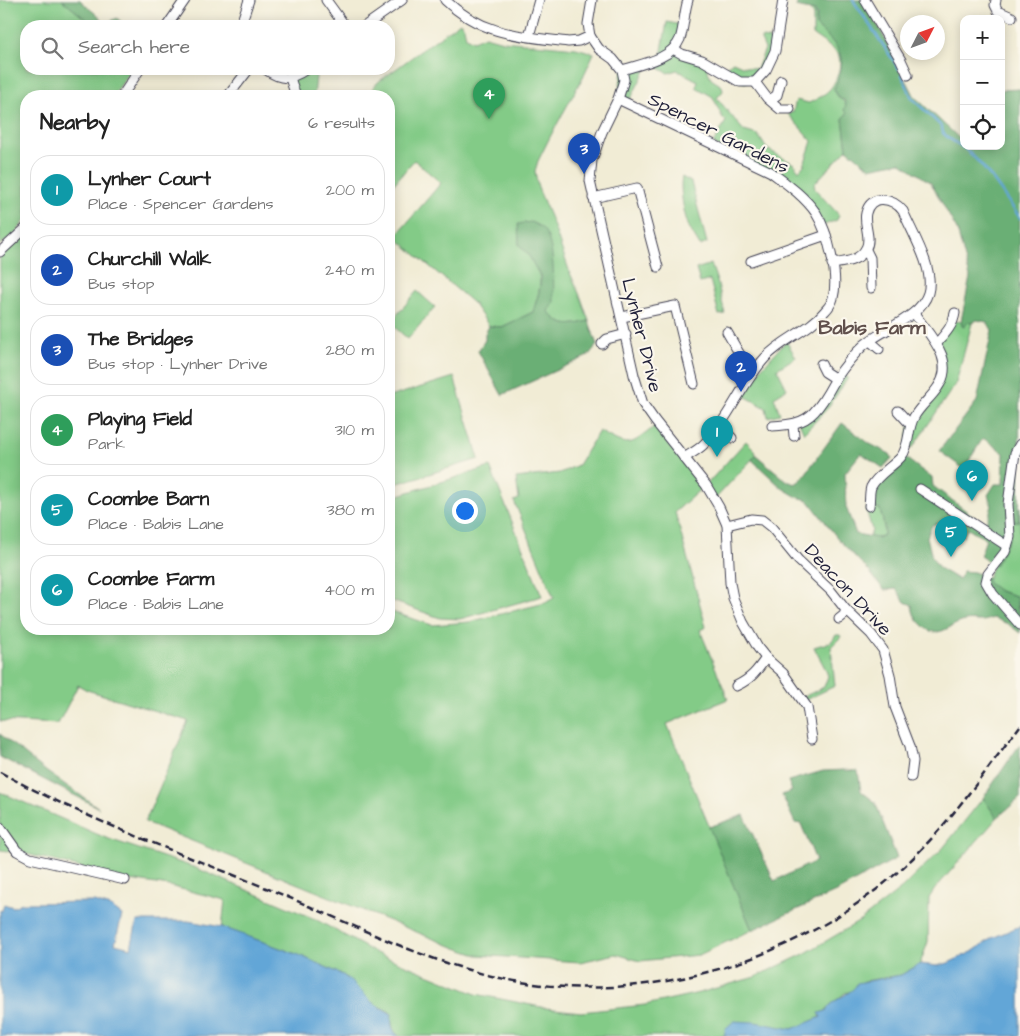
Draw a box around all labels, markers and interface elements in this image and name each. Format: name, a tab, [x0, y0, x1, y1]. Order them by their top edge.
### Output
north arrow	[900, 15, 945, 60]
map controls	[960, 15, 1005, 150]
button: +	[960, 15, 1005, 60]
search box	[20, 20, 395, 75]
icon: search	[38, 34, 66, 62]
text: Search here	[78, 34, 190, 61]
button: −	[960, 60, 1005, 105]
pin: 4	[473, 78, 505, 119]
street label: Spencer Gardens	[643, 86, 794, 181]
button: locate	[960, 105, 1005, 150]
text: Nearby	[40, 108, 110, 137]
text: 6 results	[308, 112, 375, 134]
pin: 3	[568, 133, 600, 174]
text: Lynher Court	[88, 166, 211, 193]
text: 1	[56, 179, 58, 201]
text: 200 m	[326, 179, 374, 201]
text: Place · Spencer Gardens	[88, 193, 274, 215]
text: Churchill Walk	[88, 246, 211, 273]
text: 2	[52, 259, 62, 281]
text: 240 m	[325, 259, 374, 281]
text: Bus stop	[88, 273, 154, 295]
street label: Lynher Drive	[613, 275, 669, 395]
district label: Babis Farm	[818, 314, 926, 342]
text: The Bridges	[88, 326, 193, 353]
text: 3	[53, 339, 61, 361]
text: 280 m	[326, 339, 374, 361]
pin: 2	[725, 351, 757, 392]
text: Bus stop · Lynher Drive	[88, 353, 268, 375]
text: Playing Field	[88, 406, 192, 433]
pin: 1	[701, 416, 733, 457]
text: 4	[52, 419, 62, 441]
text: 310 m	[335, 419, 374, 441]
text: Park	[88, 433, 125, 455]
pin: 6	[956, 460, 988, 501]
text: Coombe Barn	[88, 486, 209, 513]
your location	[452, 498, 478, 524]
text: 5	[51, 499, 63, 521]
text: 380 m	[327, 499, 374, 521]
text: Place · Babis Lane	[88, 513, 224, 535]
pin: 5	[935, 516, 967, 557]
street label: Deacon Drive	[798, 538, 898, 642]
text: Coombe Farm	[88, 566, 214, 593]
text: 6	[52, 579, 62, 601]
text: 400 m	[324, 579, 374, 601]
text: Place · Babis Lane	[88, 593, 224, 615]

